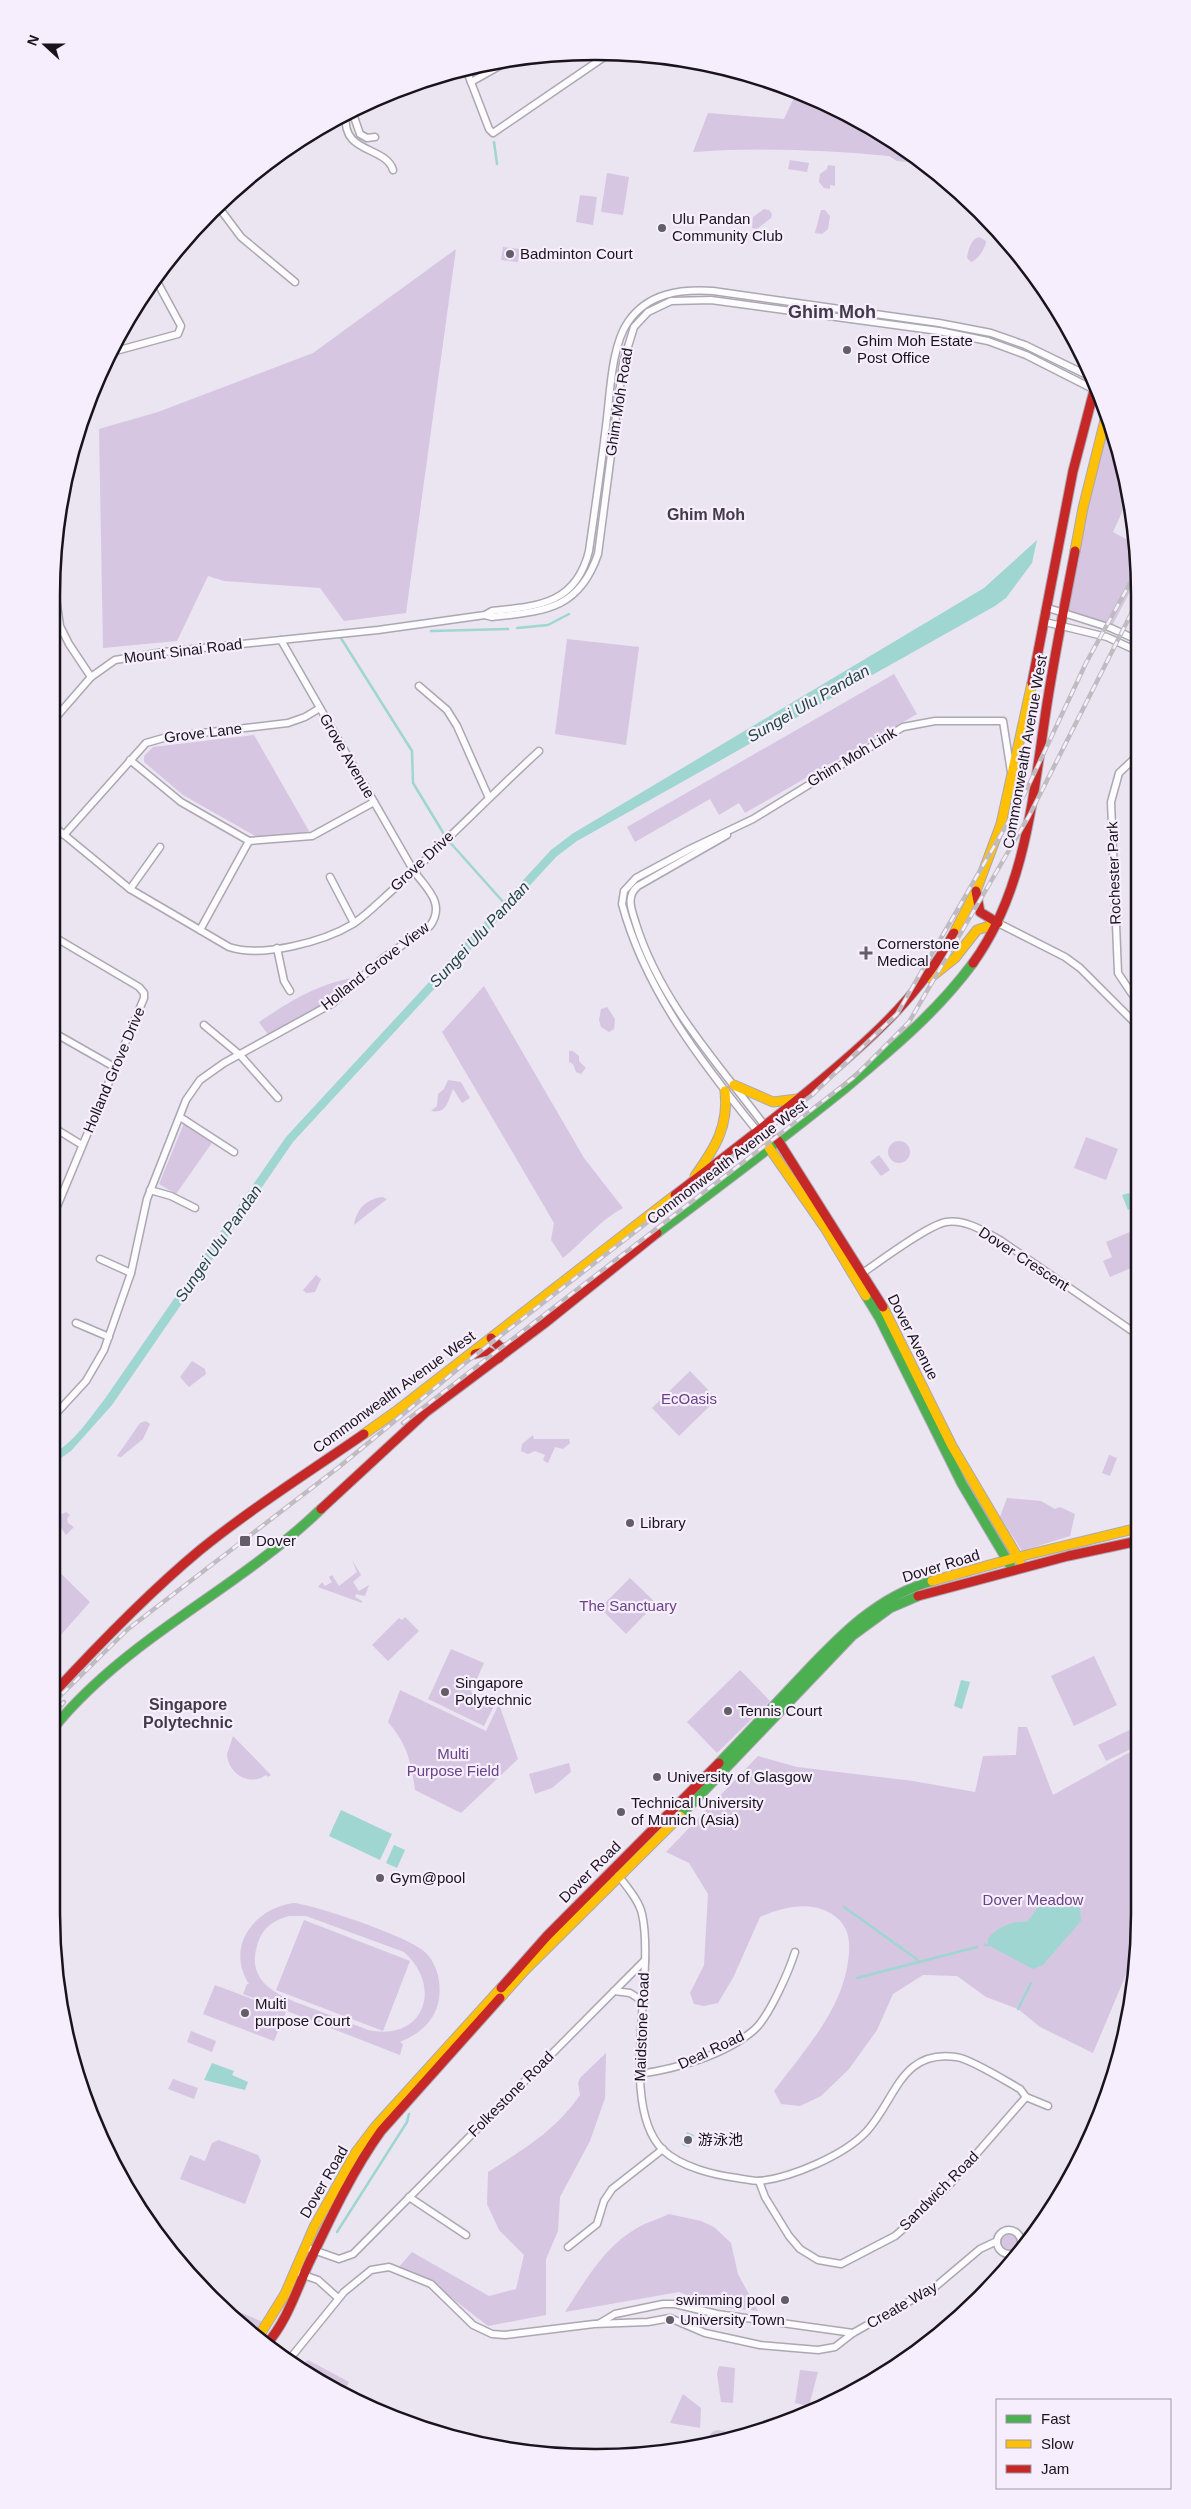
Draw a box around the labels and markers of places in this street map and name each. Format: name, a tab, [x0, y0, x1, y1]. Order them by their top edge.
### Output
place label: Ulu Pandan Community Club	[672, 210, 783, 244]
marker: Ulu Pandan Community Club	[656, 222, 668, 234]
place label: Badminton Court	[520, 245, 633, 262]
marker: Badminton Court	[504, 248, 516, 260]
place label: Ghim Moh Estate Post Office	[857, 332, 973, 366]
marker: Ghim Moh Estate Post Office	[841, 344, 853, 356]
place label: Cornerstone Medical	[877, 935, 960, 969]
marker: Cornerstone Medical	[859, 946, 873, 960]
place label: Library	[640, 1514, 686, 1531]
marker: Library	[624, 1517, 636, 1529]
place label: Dover	[256, 1532, 296, 1549]
marker: Dover	[238, 1534, 252, 1548]
place label: Singapore Polytechnic	[455, 1674, 532, 1708]
marker: Singapore Polytechnic	[439, 1686, 451, 1698]
place label: Tennis Court	[738, 1702, 823, 1719]
marker: Tennis Court	[722, 1705, 734, 1717]
place label: University of Glasgow	[667, 1768, 812, 1785]
marker: University of Glasgow	[651, 1771, 663, 1783]
place label: Technical University of Munich (Asia)	[631, 1794, 764, 1828]
marker: Technical University of Munich (Asia)	[615, 1806, 627, 1818]
place label: Gym@pool	[390, 1869, 465, 1886]
marker: Gym@pool	[374, 1872, 386, 1884]
place label: Multi purpose Court	[255, 1995, 351, 2029]
marker: Multi purpose Court	[239, 2007, 251, 2019]
place label: 游泳池	[698, 2131, 743, 2148]
marker: 游泳池	[682, 2134, 694, 2146]
place label: swimming pool	[676, 2291, 775, 2308]
marker: swimming pool	[779, 2294, 791, 2306]
place label: University Town	[680, 2311, 785, 2328]
marker: University Town	[664, 2314, 676, 2326]

